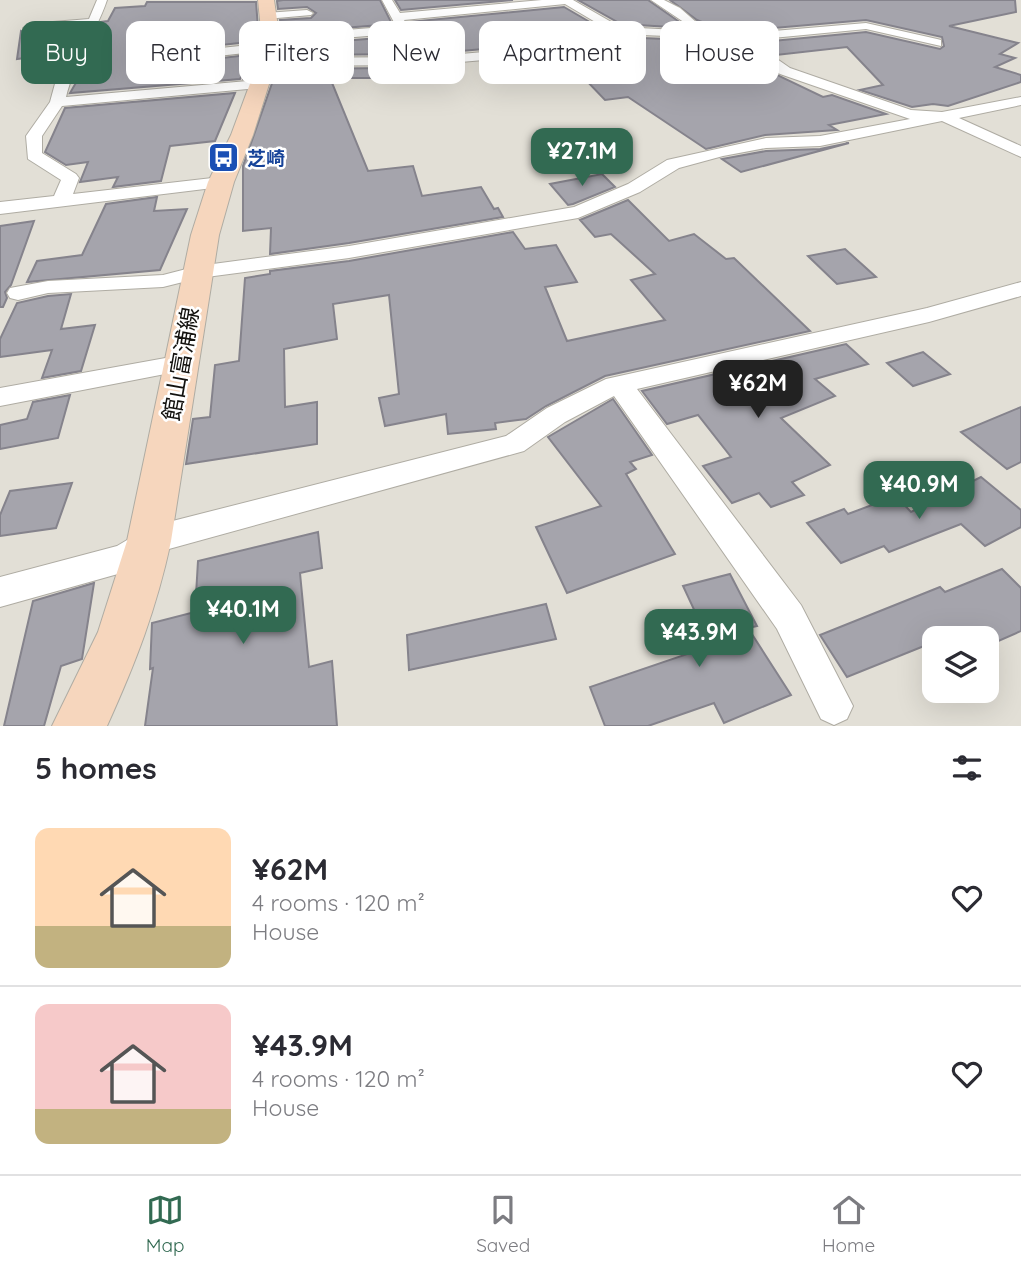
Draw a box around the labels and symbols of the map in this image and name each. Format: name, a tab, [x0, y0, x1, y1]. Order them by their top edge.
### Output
pin: ¥27.1M	[525, 128, 639, 188]
bus stop icon: 芝崎	[207, 141, 241, 175]
place label: 芝崎	[247, 146, 285, 170]
street label: 館山富浦線	[156, 305, 205, 423]
pin: ¥62M	[717, 360, 799, 420]
pin: ¥40.9M	[862, 462, 976, 521]
pin: ¥40.1M	[186, 586, 300, 646]
pin: ¥43.9M	[642, 610, 756, 669]

